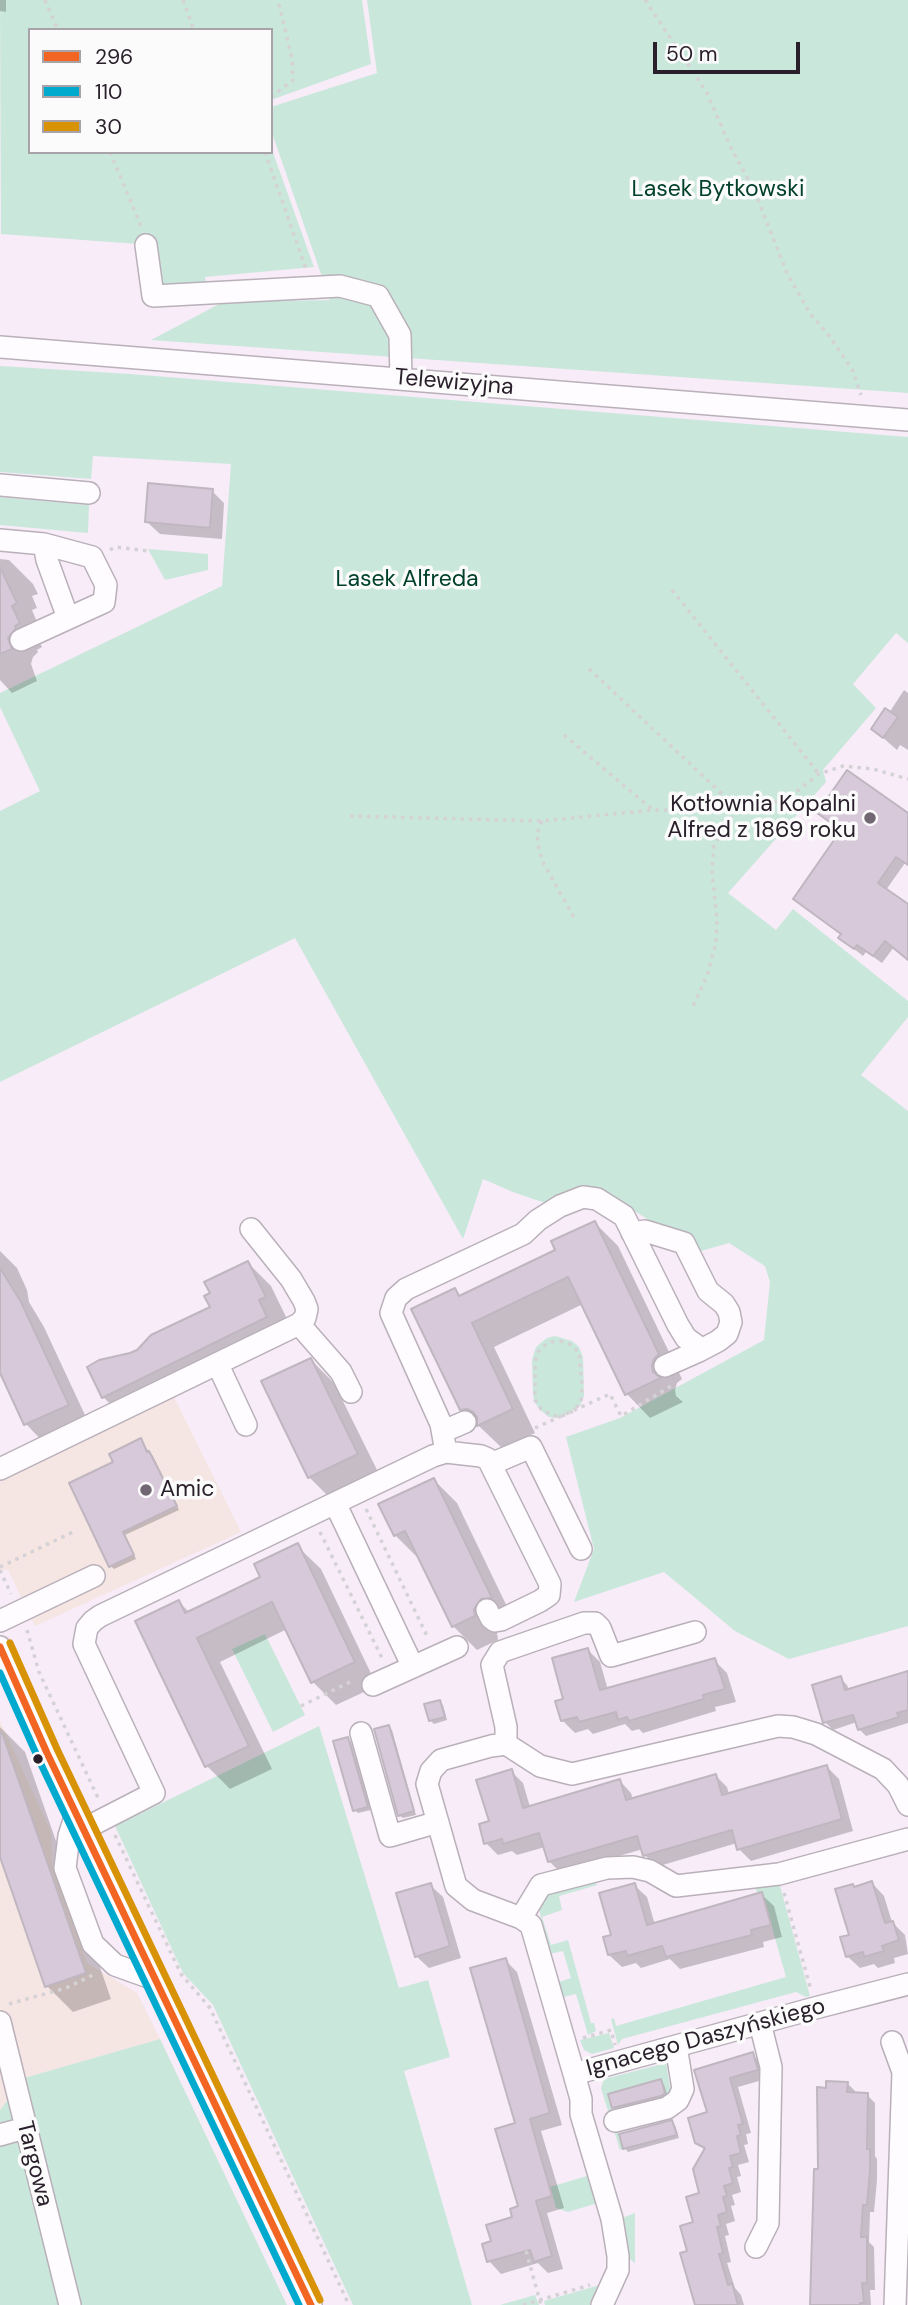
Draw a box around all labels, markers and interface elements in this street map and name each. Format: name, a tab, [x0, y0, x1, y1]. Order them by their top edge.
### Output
legend	[28, 28, 273, 154]
scale bar	[656, 28, 803, 72]
text: 50 m	[666, 40, 717, 68]
text: 296	[95, 43, 133, 71]
text: 110	[95, 78, 122, 106]
text: 30	[95, 113, 122, 141]
park label: Lasek Bytkowski	[632, 176, 804, 204]
street label: Telewizyjna	[393, 364, 515, 402]
park label: Lasek Alfreda	[335, 566, 479, 594]
place label: Kotłownia Kopalni Alfred z 1869 roku	[667, 791, 856, 845]
marker: Kotłownia Kopalni Alfred z 1869 roku	[862, 810, 878, 826]
place label: Amic	[160, 1476, 214, 1504]
marker: Amic	[138, 1482, 154, 1498]
unlabelled marker	[31, 1752, 45, 1766]
street label: Ignacego Daszyńskiego	[583, 1993, 829, 2083]
street label: Targowa	[10, 2118, 58, 2210]

